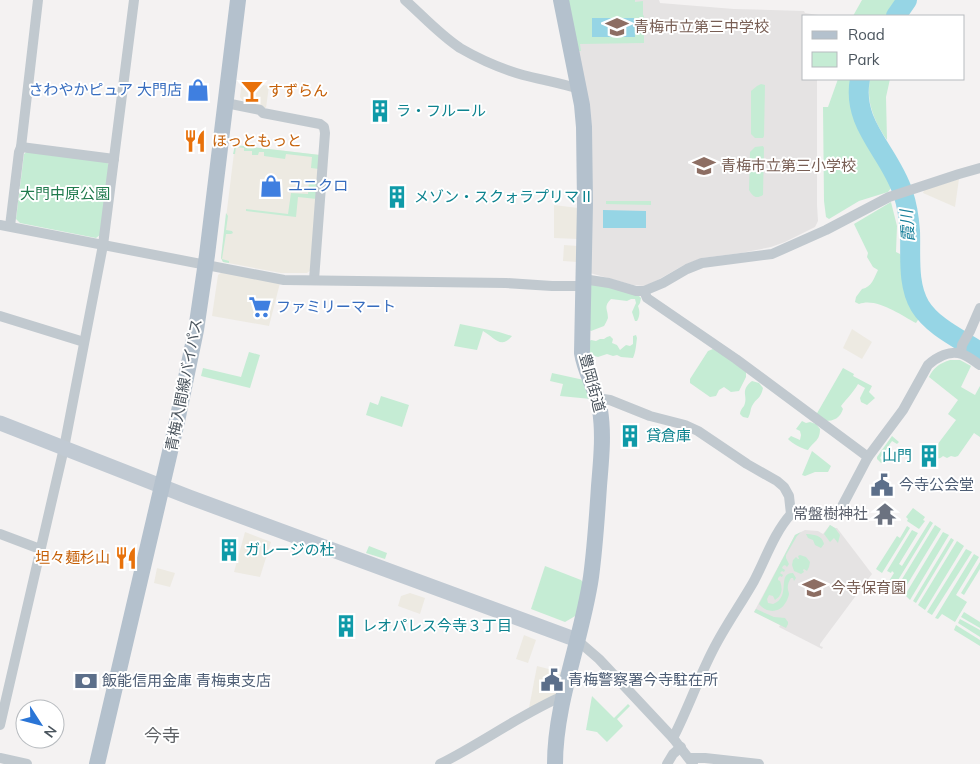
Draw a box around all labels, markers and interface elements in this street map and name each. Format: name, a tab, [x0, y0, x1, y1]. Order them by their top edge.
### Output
school or university icon: 青梅市立第三中学校	[604, 14, 630, 40]
legend	[802, 15, 965, 80]
place label: 青梅市立第三中学校	[634, 17, 769, 36]
text: Road	[848, 25, 885, 44]
text: Park	[848, 50, 880, 69]
shop icon: さわやかピュア 大門店	[185, 77, 211, 103]
bar icon: すずらん	[239, 78, 265, 104]
place label: さわやかピュア 大門店	[28, 80, 182, 99]
place label: すずらん	[268, 81, 328, 100]
building icon: ラ・フルール	[367, 98, 393, 124]
place label: ラ・フルール	[396, 101, 486, 120]
restaurant icon: ほっともっと	[182, 128, 208, 154]
place label: ほっともっと	[212, 131, 302, 150]
school or university icon: 青梅市立第三小学校	[691, 153, 717, 179]
place label: 青梅市立第三小学校	[721, 156, 856, 175]
shop icon: ユニクロ	[258, 173, 284, 199]
place label: ユニクロ	[288, 176, 348, 195]
park label: 大門中原公園	[20, 184, 110, 203]
building icon: メゾン・スクォラプリマⅡ	[384, 184, 410, 210]
place label: メゾン・スクォラプリマⅡ	[414, 187, 594, 206]
water label: 霞川	[896, 207, 918, 243]
supermarket icon: ファミリーマート	[247, 294, 273, 320]
place label: ファミリーマート	[276, 297, 396, 316]
street label: 青梅入間線バイパス	[161, 317, 206, 453]
street label: 豊岡街道	[576, 351, 609, 414]
building icon: 貸倉庫	[617, 423, 643, 449]
place label: 貸倉庫	[646, 426, 691, 445]
building icon: 山門	[916, 443, 942, 469]
place label: 山門	[882, 446, 912, 465]
public building icon: 今寺公会堂	[869, 472, 895, 498]
place label: 今寺公会堂	[899, 475, 974, 494]
temple icon: 常盤樹神社	[872, 501, 898, 527]
place label: 常盤樹神社	[793, 504, 868, 523]
building icon: ガレージの杜	[216, 537, 242, 563]
place label: ガレージの杜	[245, 540, 335, 559]
restaurant icon: 坦々麺杉山	[113, 545, 139, 571]
place label: 坦々麺杉山	[35, 548, 110, 567]
school or university icon: 今寺保育園	[801, 575, 827, 601]
place label: 今寺保育園	[831, 578, 906, 597]
building icon: レオパレス今寺３丁目	[333, 613, 359, 639]
place label: レオパレス今寺３丁目	[362, 616, 512, 635]
public building icon: 青梅警察署今寺駐在所	[539, 667, 565, 693]
bank icon: 飯能信用金庫 青梅東支店	[73, 668, 99, 694]
place label: 青梅警察署今寺駐在所	[568, 670, 718, 689]
place label: 飯能信用金庫 青梅東支店	[102, 671, 271, 690]
north arrow	[15, 699, 65, 749]
text: N	[40, 722, 61, 741]
district label: 今寺	[144, 724, 180, 747]

